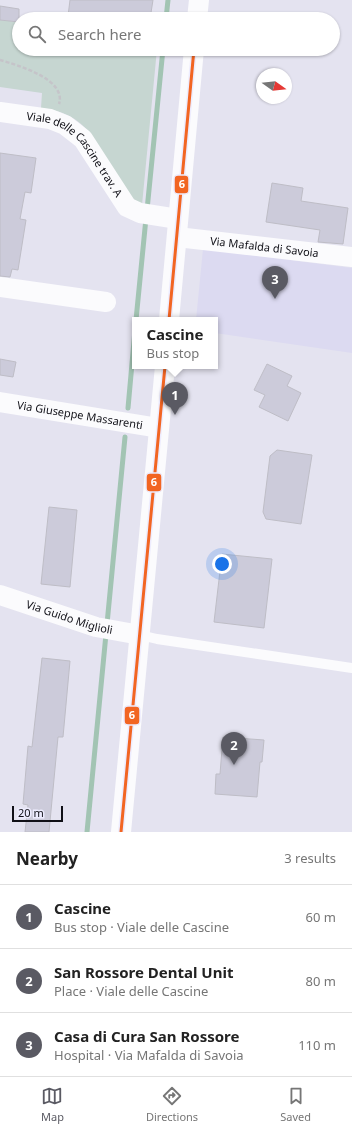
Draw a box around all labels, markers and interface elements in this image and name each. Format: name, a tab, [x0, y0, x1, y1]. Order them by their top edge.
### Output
search box	[12, 12, 340, 56]
icon: search	[26, 23, 48, 45]
text: Search here	[58, 24, 141, 44]
north arrow	[256, 68, 292, 104]
street label: Viale delle Cascine trav. A	[26, 108, 127, 200]
line badge: 6	[174, 175, 189, 194]
text: 6	[179, 176, 185, 191]
street label: Via Mafalda di Savoia	[209, 233, 320, 260]
pin: 3	[262, 266, 288, 299]
popup	[132, 317, 218, 369]
text: Cascine	[146, 324, 204, 344]
text: Bus stop	[146, 344, 199, 362]
pin: 1	[162, 382, 188, 415]
street label: Via Giuseppe Massarenti	[16, 397, 144, 432]
line badge: 6	[146, 473, 162, 492]
text: 6	[151, 474, 157, 489]
your location	[212, 554, 232, 574]
street label: Via Guido Miglioli	[24, 596, 114, 637]
line badge: 6	[124, 706, 140, 725]
text: 6	[129, 707, 135, 722]
pin: 2	[221, 732, 247, 765]
scale bar	[12, 804, 63, 823]
text: 20 m	[18, 805, 44, 820]
text: Nearby	[16, 847, 78, 870]
text: 3 results	[284, 849, 336, 867]
text: Cascine	[54, 898, 111, 918]
text: 1	[25, 908, 33, 926]
text: 60 m	[306, 908, 336, 926]
text: Bus stop · Viale delle Cascine	[54, 918, 229, 936]
text: San Rossore Dental Unit	[54, 962, 233, 982]
text: 2	[25, 972, 33, 990]
text: 80 m	[306, 972, 336, 990]
text: Place · Viale delle Cascine	[54, 982, 208, 1000]
text: Casa di Cura San Rossore	[54, 1026, 239, 1046]
text: 3	[25, 1036, 33, 1054]
text: 110 m	[298, 1036, 336, 1054]
text: Hospital · Via Mafalda di Savoia	[54, 1046, 244, 1064]
tab: Map	[41, 1085, 64, 1124]
tab: Directions	[146, 1085, 198, 1124]
tab: Saved	[280, 1085, 311, 1124]

